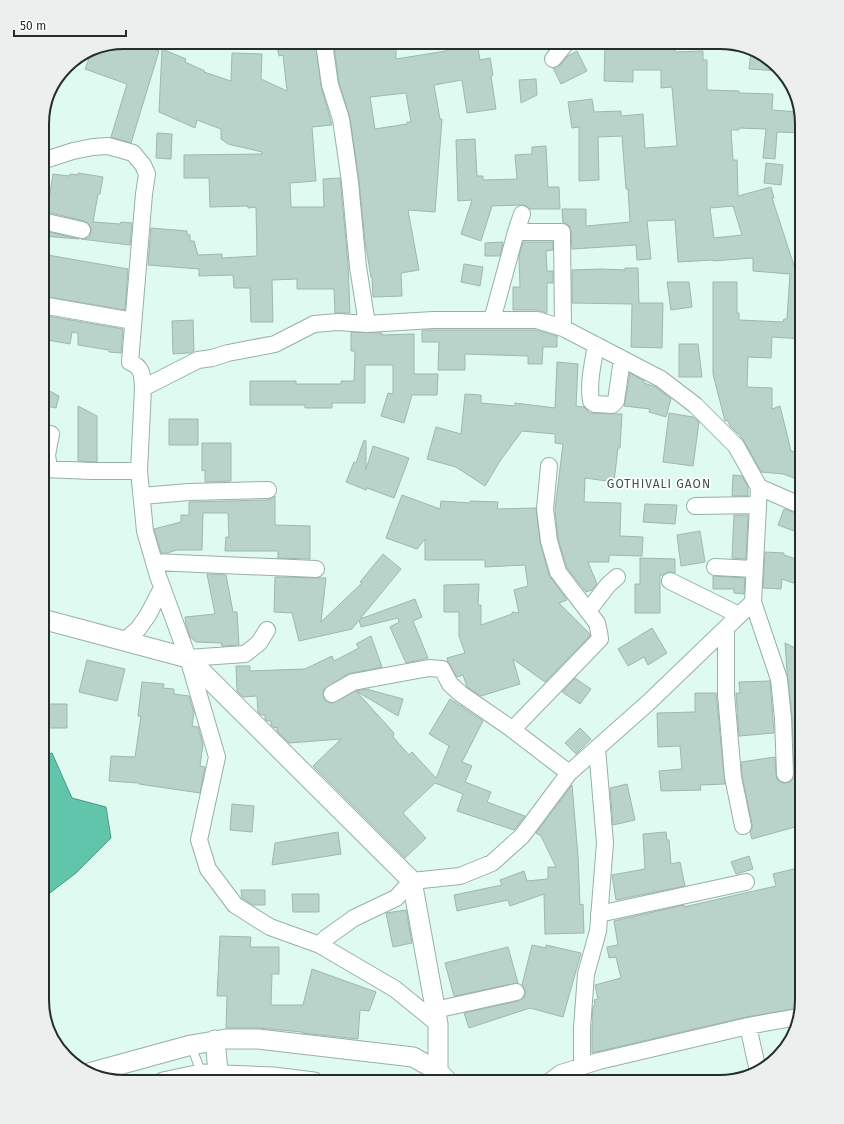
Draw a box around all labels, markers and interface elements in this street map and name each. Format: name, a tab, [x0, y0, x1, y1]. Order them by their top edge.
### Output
scale bar	[14, 12, 126, 38]
text: 50 m	[20, 19, 46, 33]
district label: GOTHIVALI GAON	[607, 477, 711, 491]

